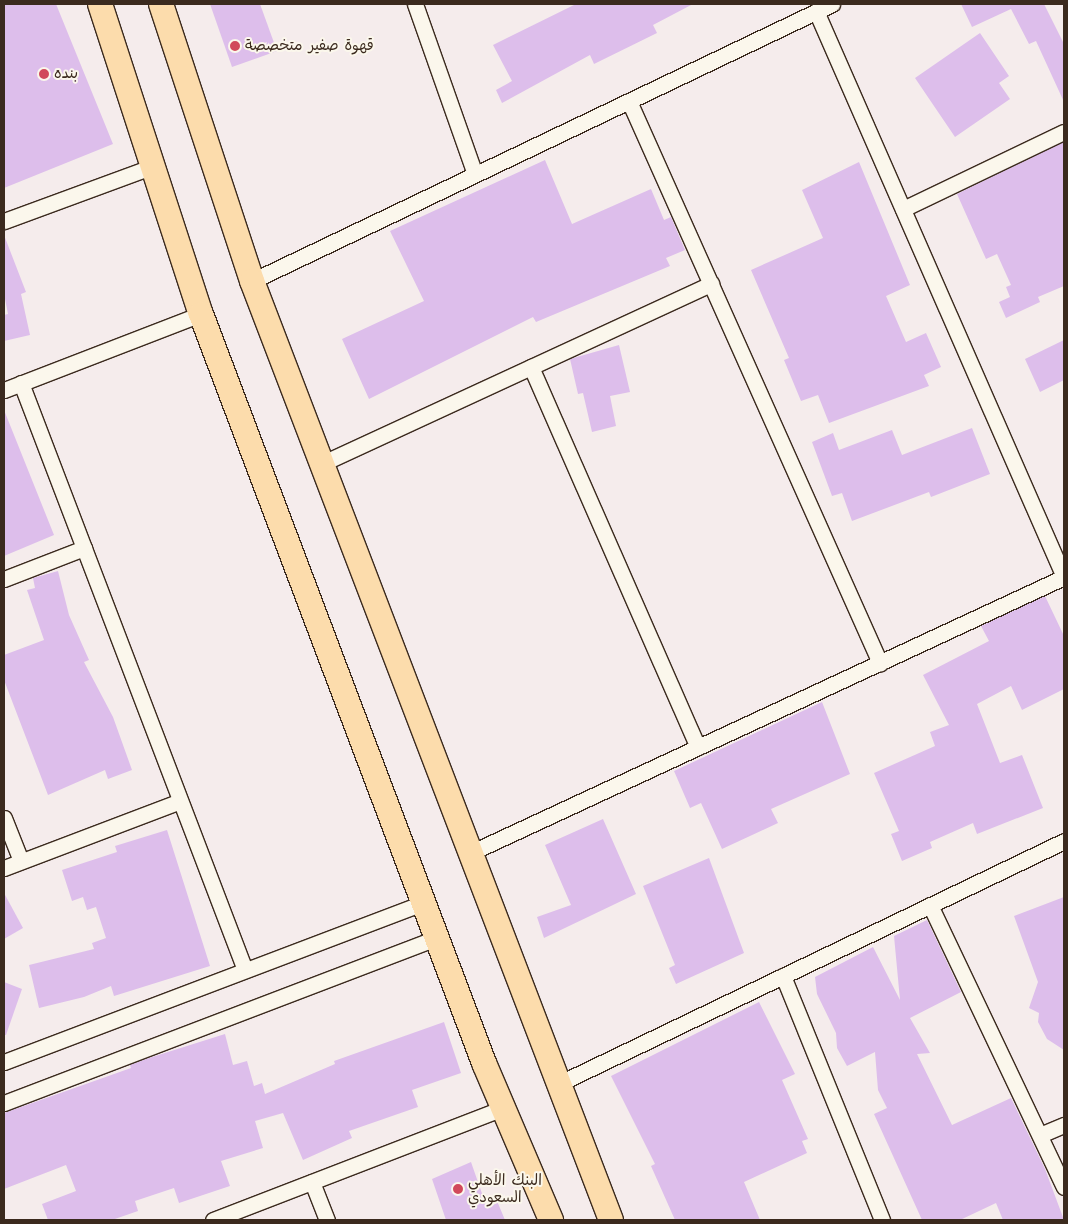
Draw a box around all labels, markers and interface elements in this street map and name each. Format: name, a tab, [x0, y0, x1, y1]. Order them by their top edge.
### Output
place label: قهوة صفير متخصصة	[245, 37, 374, 55]
marker: قهوة صفير متخصصة	[229, 40, 241, 52]
place label: بنده	[54, 65, 78, 83]
marker: بنده	[38, 68, 50, 80]
place label: البنك الأهلي السعودي	[468, 1171, 542, 1206]
marker: البنك الأهلي السعودي	[452, 1183, 464, 1195]

